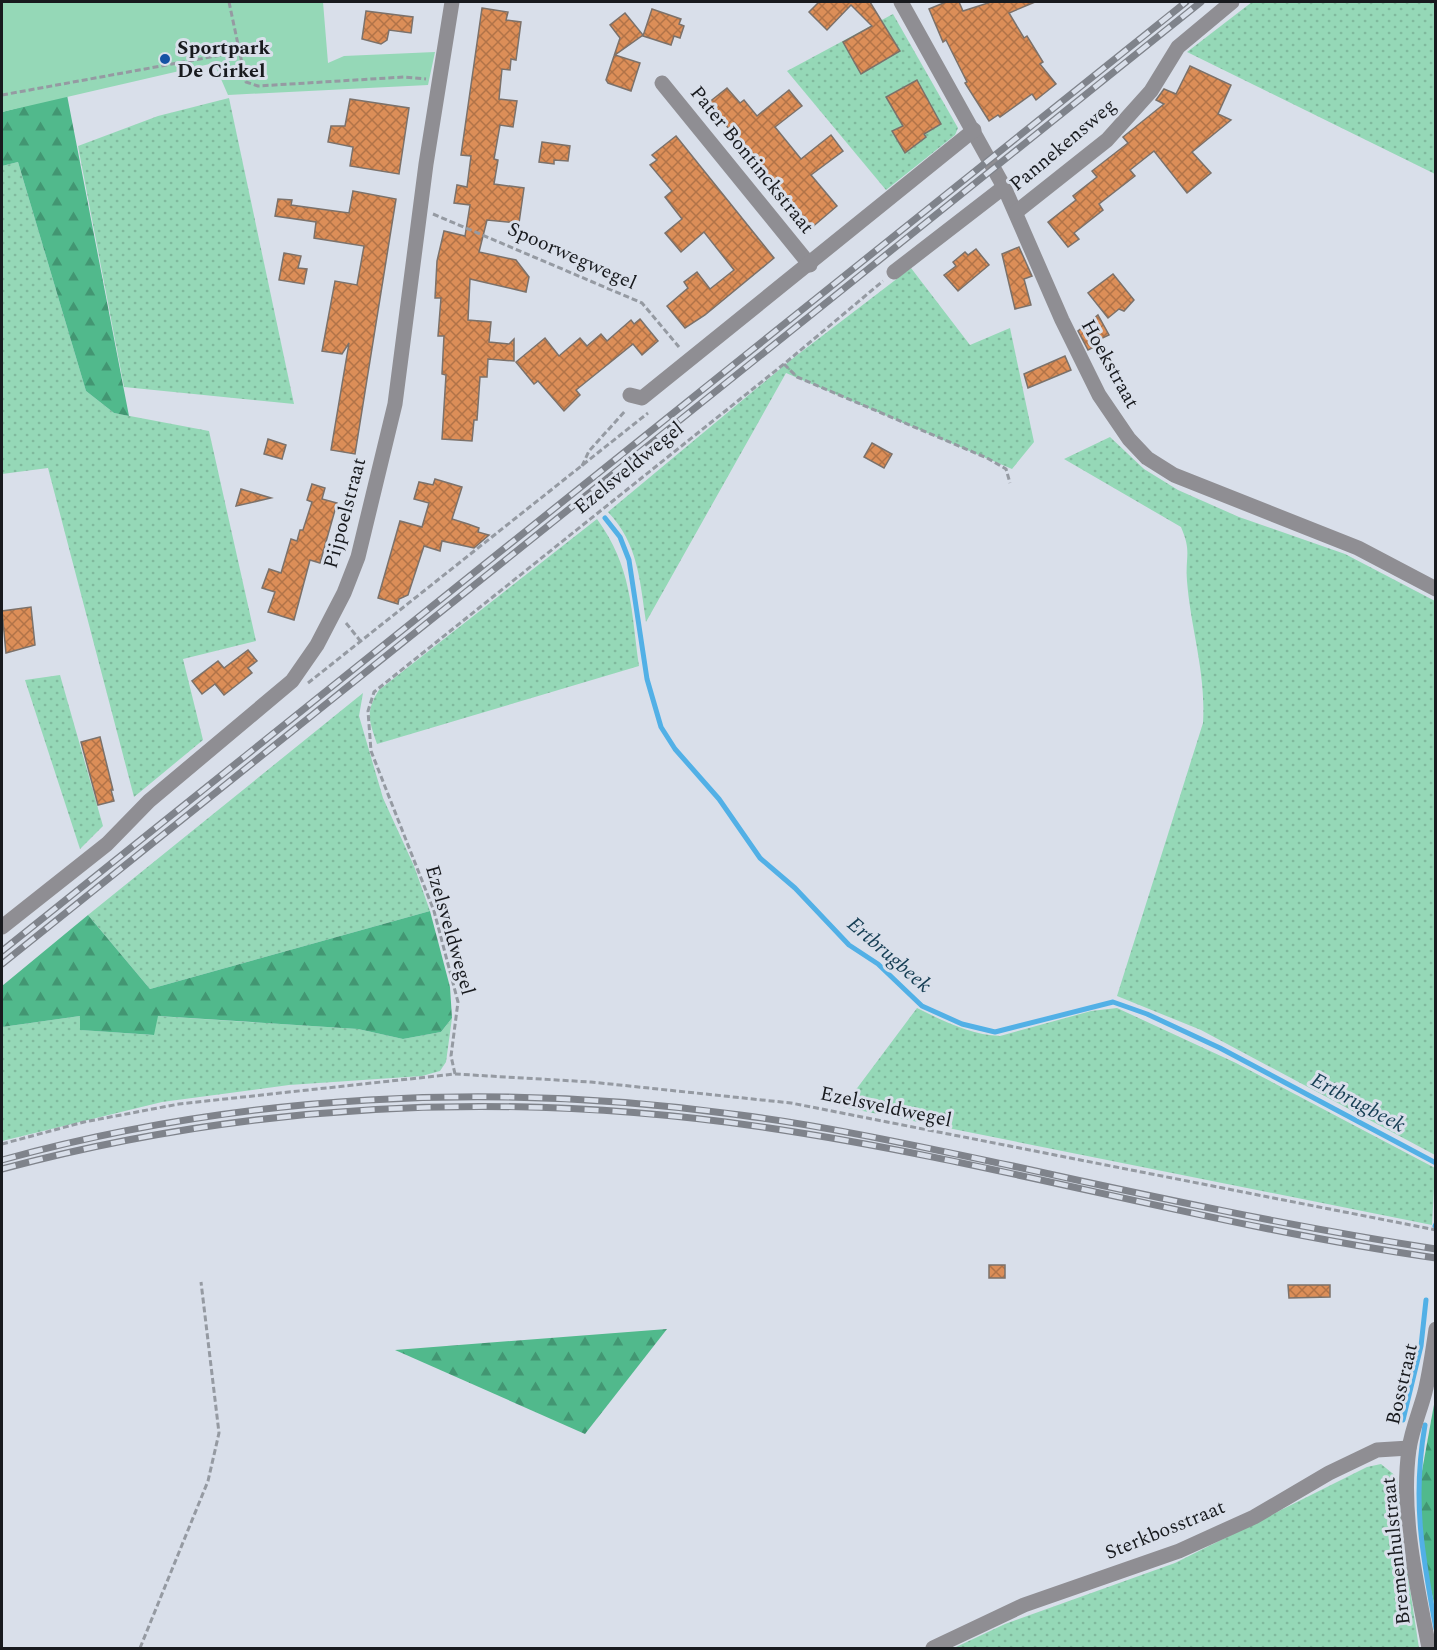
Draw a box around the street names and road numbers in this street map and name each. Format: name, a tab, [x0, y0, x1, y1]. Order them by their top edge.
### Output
street label: Pater Bontinckstraat	[683, 79, 821, 241]
street label: Pannekensweg	[1003, 91, 1123, 199]
street label: Spoorwegwegel	[503, 214, 641, 298]
street label: Hoekstraat	[1073, 314, 1147, 414]
street label: Ezelsveldwegel	[567, 414, 691, 522]
street label: Pijpoelstraat	[316, 454, 374, 572]
street label: Ezelsveldwegel	[417, 861, 483, 999]
street label: Ezelsveldwegel	[817, 1078, 955, 1136]
street label: Bosstraat	[1378, 1340, 1426, 1428]
street label: Bremenhulstraat	[1373, 1476, 1419, 1626]
street label: Sterkbosstraat	[1100, 1492, 1230, 1568]

